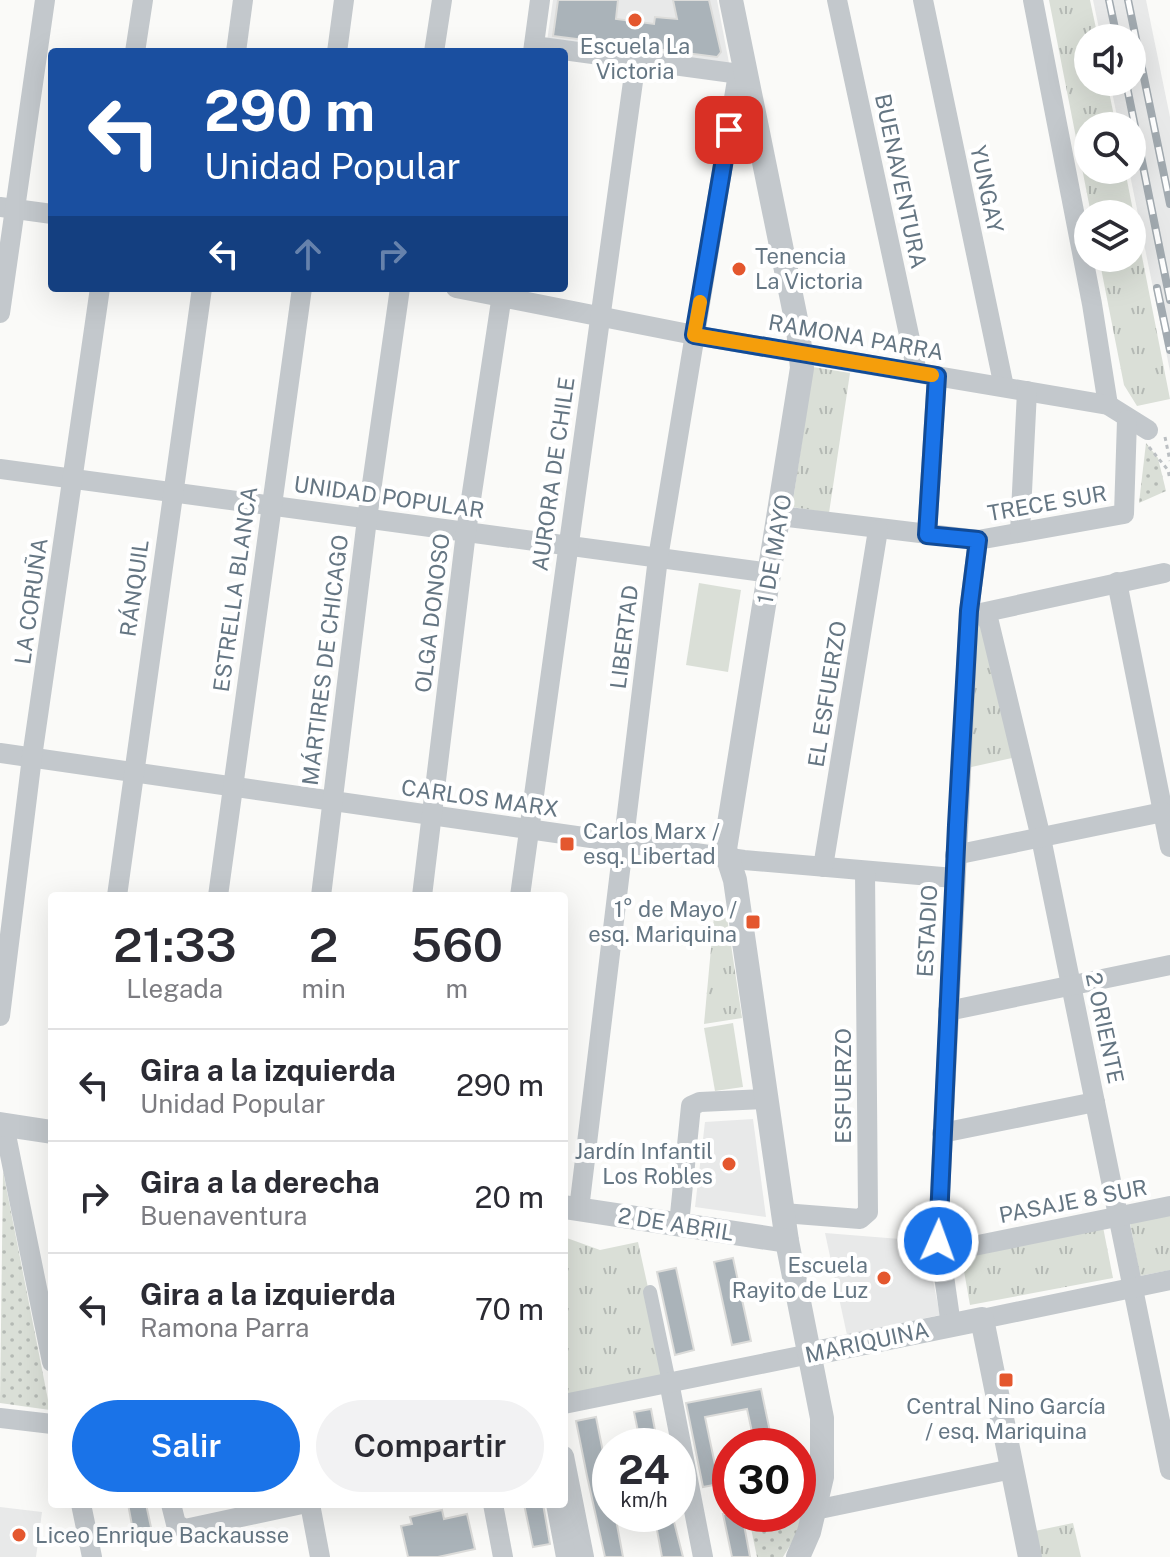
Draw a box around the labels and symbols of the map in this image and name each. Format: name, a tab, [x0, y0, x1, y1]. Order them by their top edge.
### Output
marker: Escuela La Victoria	[626, 11, 644, 29]
place label: Escuela La Victoria	[580, 33, 690, 84]
street label: BUENAVENTURA	[870, 91, 932, 271]
pin	[695, 96, 763, 164]
street label: YUNGAY	[965, 143, 1009, 236]
place label: Tenencia La Victoria	[755, 243, 863, 294]
marker: Tenencia La Victoria	[730, 260, 748, 278]
street label: RAMONA PARRA	[766, 309, 946, 365]
street label: AURORA DE CHILE	[526, 375, 580, 573]
street label: UNIDAD POPULAR	[292, 471, 486, 523]
street label: TRECE SUR	[985, 480, 1109, 526]
street label: ESTRELLA BLANCA	[208, 485, 262, 693]
street label: 1 DE MAYO	[752, 492, 796, 606]
street label: OLGA DONOSO	[409, 532, 455, 694]
street label: MÁRTIRES DE CHICAGO	[297, 533, 353, 787]
street label: LA CORUÑA	[8, 536, 53, 666]
street label: RÁNQUIL	[114, 538, 154, 638]
street label: LIBERTAD	[605, 584, 643, 690]
street label: EL ESFUERZO	[803, 619, 851, 769]
street label: CARLOS MARX	[400, 774, 560, 822]
place label: Carlos Marx / esq. Libertad	[583, 818, 720, 869]
marker: Carlos Marx / esq. Libertad	[558, 835, 576, 853]
street label: ESTADIO	[912, 884, 942, 978]
place label: 1° de Mayo / esq. Mariquina	[588, 896, 737, 947]
marker: 1° de Mayo / esq. Mariquina	[744, 913, 762, 931]
street label: 2 ORIENTE	[1081, 970, 1129, 1086]
street label: ESFUERZO	[830, 1028, 856, 1144]
place label: Jardín Infantil Los Robles	[575, 1138, 713, 1189]
marker: Jardín Infantil Los Robles	[720, 1155, 738, 1173]
street label: PASAJE 8 SUR	[997, 1174, 1149, 1228]
position arrow	[896, 1199, 980, 1283]
street label: 2 DE ABRIL	[616, 1202, 736, 1246]
place label: Escuela Rayito de Luz	[732, 1252, 868, 1303]
marker: Escuela Rayito de Luz	[875, 1269, 893, 1287]
street label: MARIQUINA	[803, 1316, 931, 1368]
marker: Central Nino García / esq. Mariquina	[997, 1371, 1015, 1389]
place label: Central Nino García / esq. Mariquina	[906, 1393, 1106, 1444]
speed limit sign: 30	[712, 1428, 816, 1532]
place label: Liceo Enrique Backausse	[35, 1522, 289, 1548]
marker: Liceo Enrique Backausse	[10, 1526, 28, 1544]

